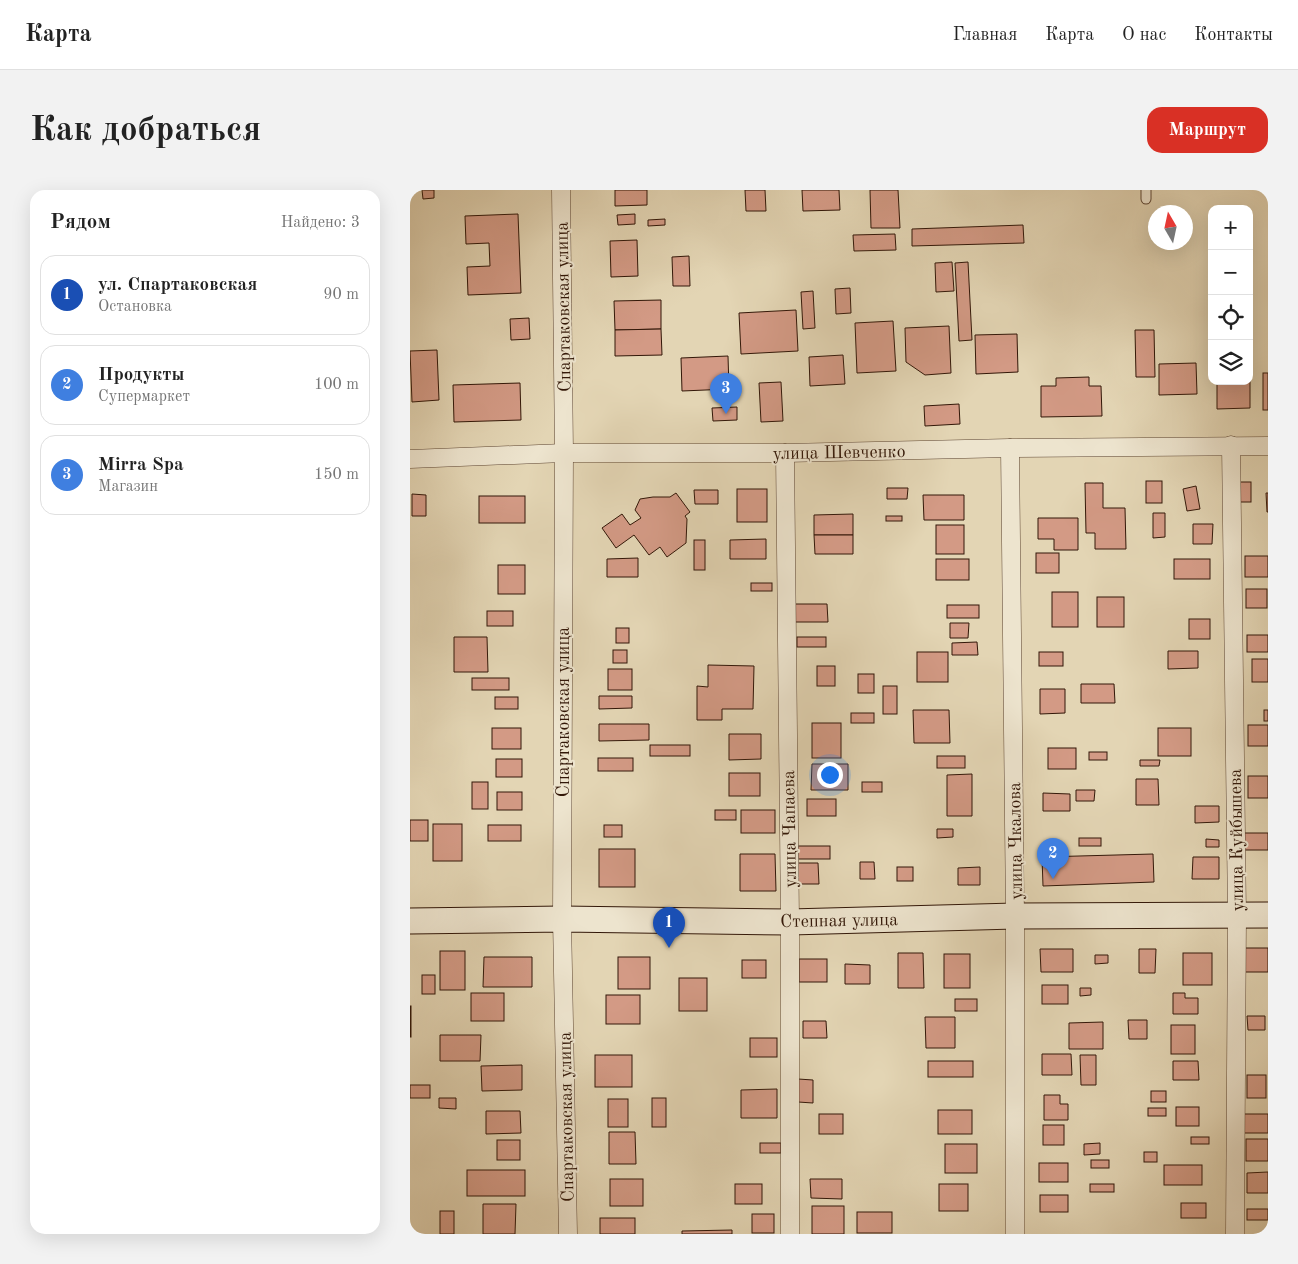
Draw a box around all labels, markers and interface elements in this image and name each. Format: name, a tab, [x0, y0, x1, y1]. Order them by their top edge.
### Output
text: Карта	[25, 23, 92, 47]
text: Главная	[953, 26, 1017, 44]
text: Карта	[1045, 26, 1094, 44]
text: О нас	[1122, 26, 1166, 44]
text: Контакты	[1194, 26, 1273, 44]
button: Маршрут	[1147, 107, 1268, 153]
text: Как добраться	[30, 113, 261, 148]
north arrow	[1148, 205, 1193, 250]
map controls	[1208, 205, 1253, 385]
button: +	[1208, 205, 1253, 250]
text: Рядом	[50, 212, 111, 233]
text: Найдено: 3	[281, 215, 360, 231]
street label: Спартаковская улица	[554, 222, 574, 392]
button: −	[1208, 250, 1253, 295]
text: ул. Спартаковская	[98, 276, 257, 295]
text: 1	[62, 287, 72, 303]
text: 90 m	[323, 287, 359, 303]
button: locate	[1208, 295, 1253, 340]
text: Остановка	[98, 299, 172, 315]
button: layers	[1208, 340, 1253, 385]
text: Продукты	[98, 366, 185, 385]
pin: 3	[710, 373, 742, 414]
text: 2	[62, 377, 72, 393]
text: 100 m	[314, 377, 359, 393]
text: Супермаркет	[98, 389, 190, 405]
street label: улица Шевченко	[772, 443, 906, 463]
text: Mirra Spa	[98, 456, 184, 475]
text: 3	[62, 467, 72, 483]
text: 150 m	[314, 467, 359, 483]
text: Магазин	[98, 479, 158, 495]
street label: Спартаковская улица	[555, 627, 573, 797]
your location	[817, 762, 843, 788]
street label: улица Куйбышева	[1227, 768, 1247, 912]
street label: улица Чапаева	[780, 770, 800, 888]
street label: улица Чкалова	[1006, 782, 1026, 900]
pin: 2	[1037, 838, 1069, 879]
pin: 1	[653, 907, 685, 948]
street label: Степная улица	[780, 911, 898, 931]
street label: Спартаковская улица	[557, 1032, 577, 1202]

